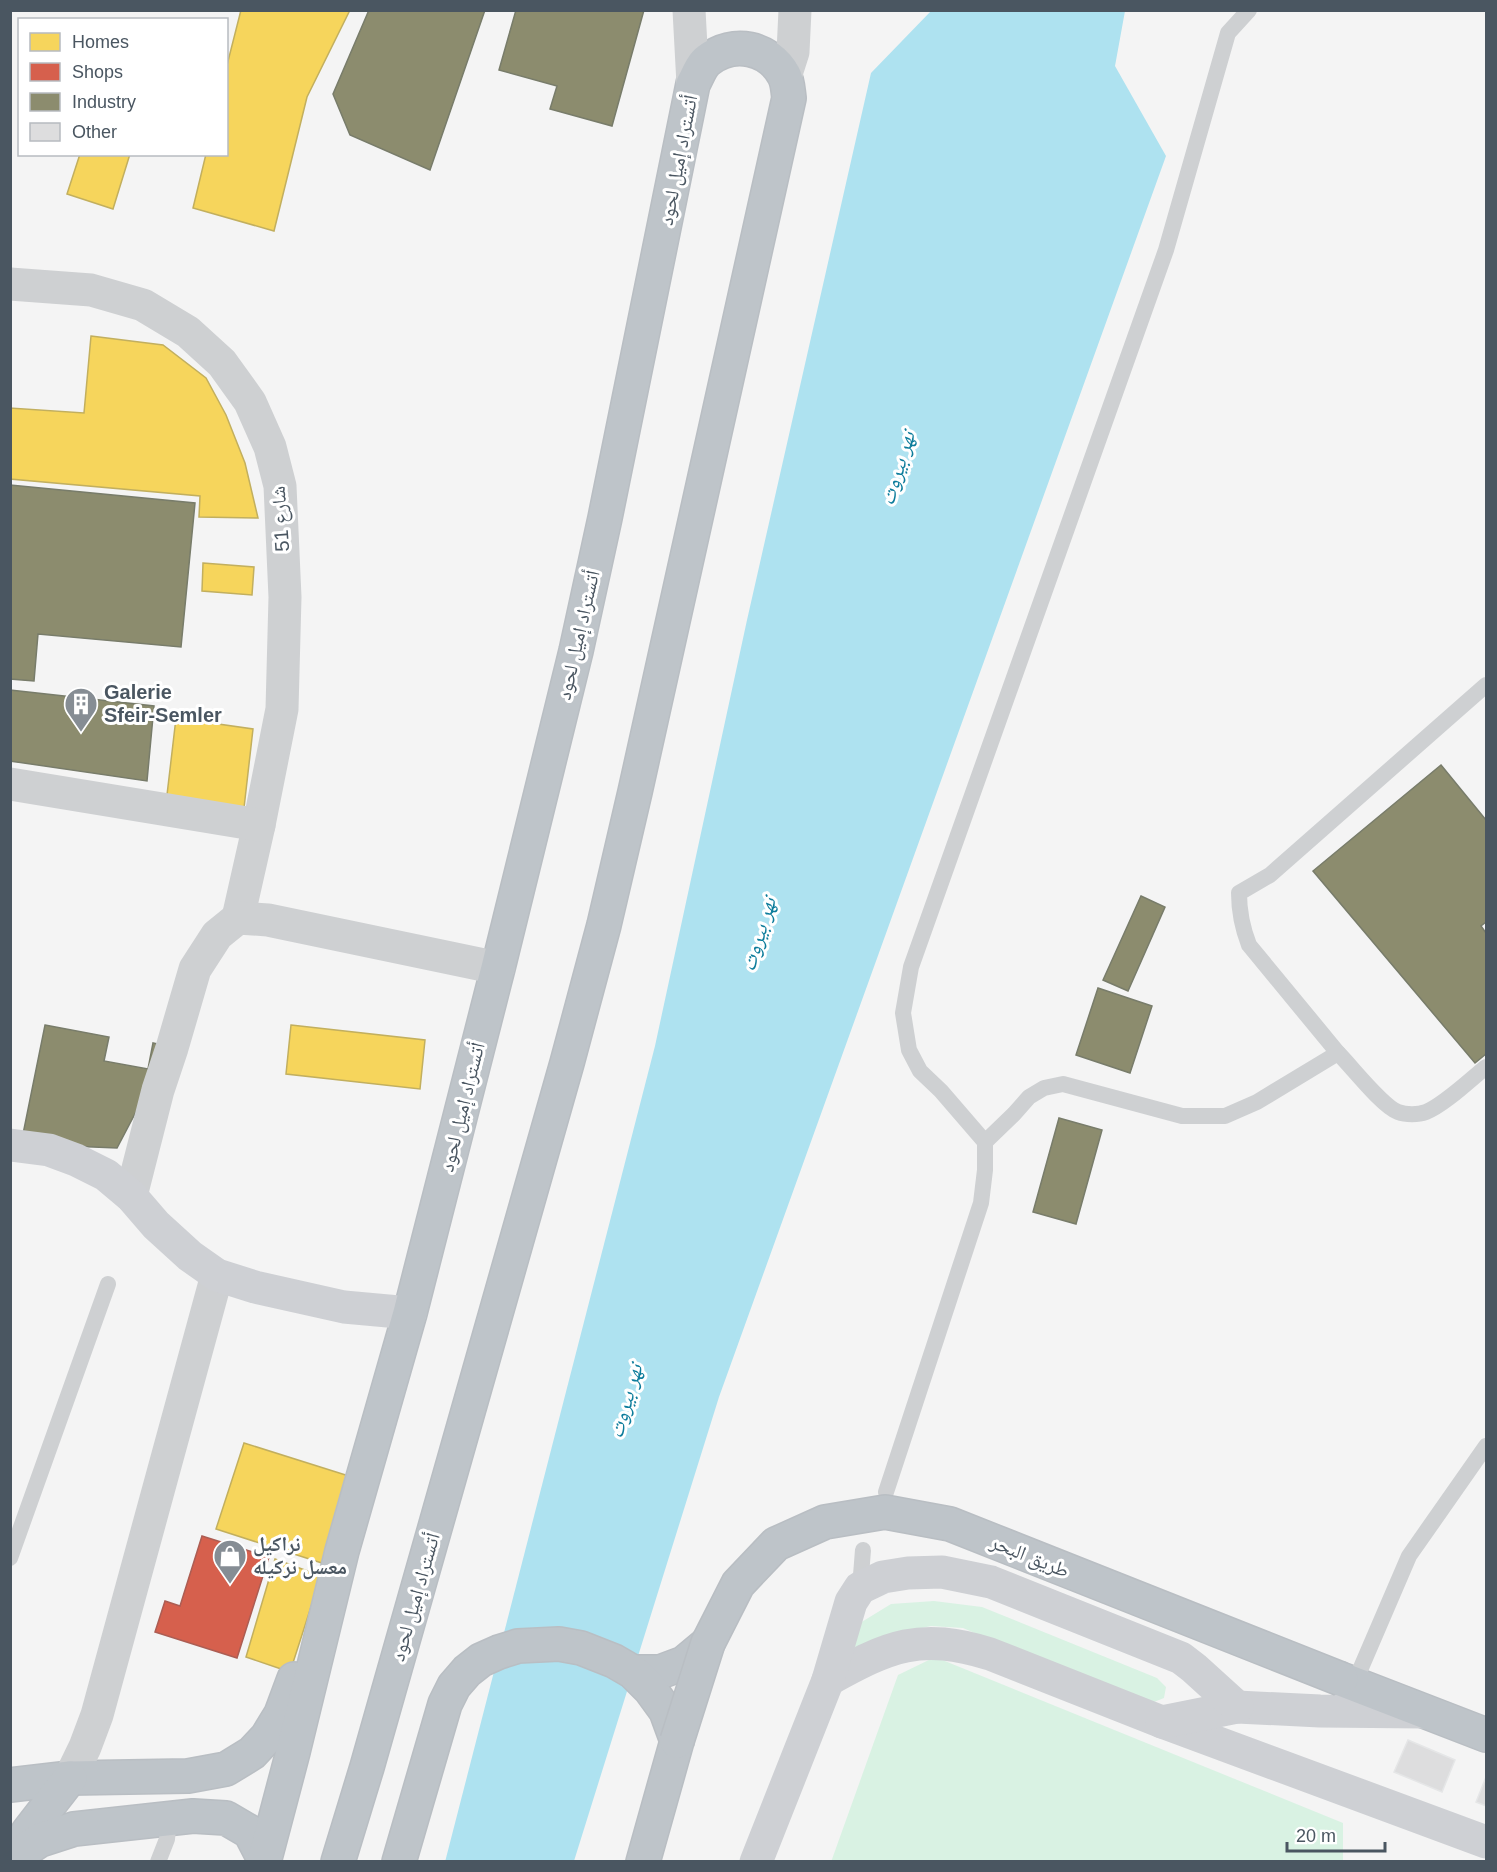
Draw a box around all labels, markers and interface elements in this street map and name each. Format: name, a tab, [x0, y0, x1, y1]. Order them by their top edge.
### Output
legend	[18, 18, 228, 156]
text: Homes	[72, 32, 129, 52]
text: Shops	[72, 62, 123, 82]
text: Industry	[72, 92, 136, 112]
street label: أتستراد إميل لحود	[654, 93, 704, 228]
text: Other	[72, 122, 117, 142]
water label: نهر بيروت	[875, 425, 921, 508]
street label: شارع 51	[267, 485, 295, 553]
street label: أتستراد إميل لحود	[552, 568, 606, 703]
place label: Galerie Sfeir-Semler	[104, 681, 222, 726]
building icon: Galerie Sfeir-Semler	[63, 686, 99, 733]
water label: نهر بيروت	[736, 891, 782, 974]
street label: أتستراد إميل لحود	[435, 1040, 492, 1175]
water label: نهر بيروت	[603, 1358, 648, 1441]
street label: أتستراد إميل لحود	[386, 1530, 447, 1664]
street label: طريق البحر	[986, 1530, 1072, 1583]
place label: نراكيل معسل نركيله	[253, 1533, 347, 1580]
shop icon: نراكيل معسل نركيله	[212, 1538, 248, 1585]
scale bar	[1287, 1815, 1384, 1853]
text: 20 m	[1296, 1826, 1336, 1846]

